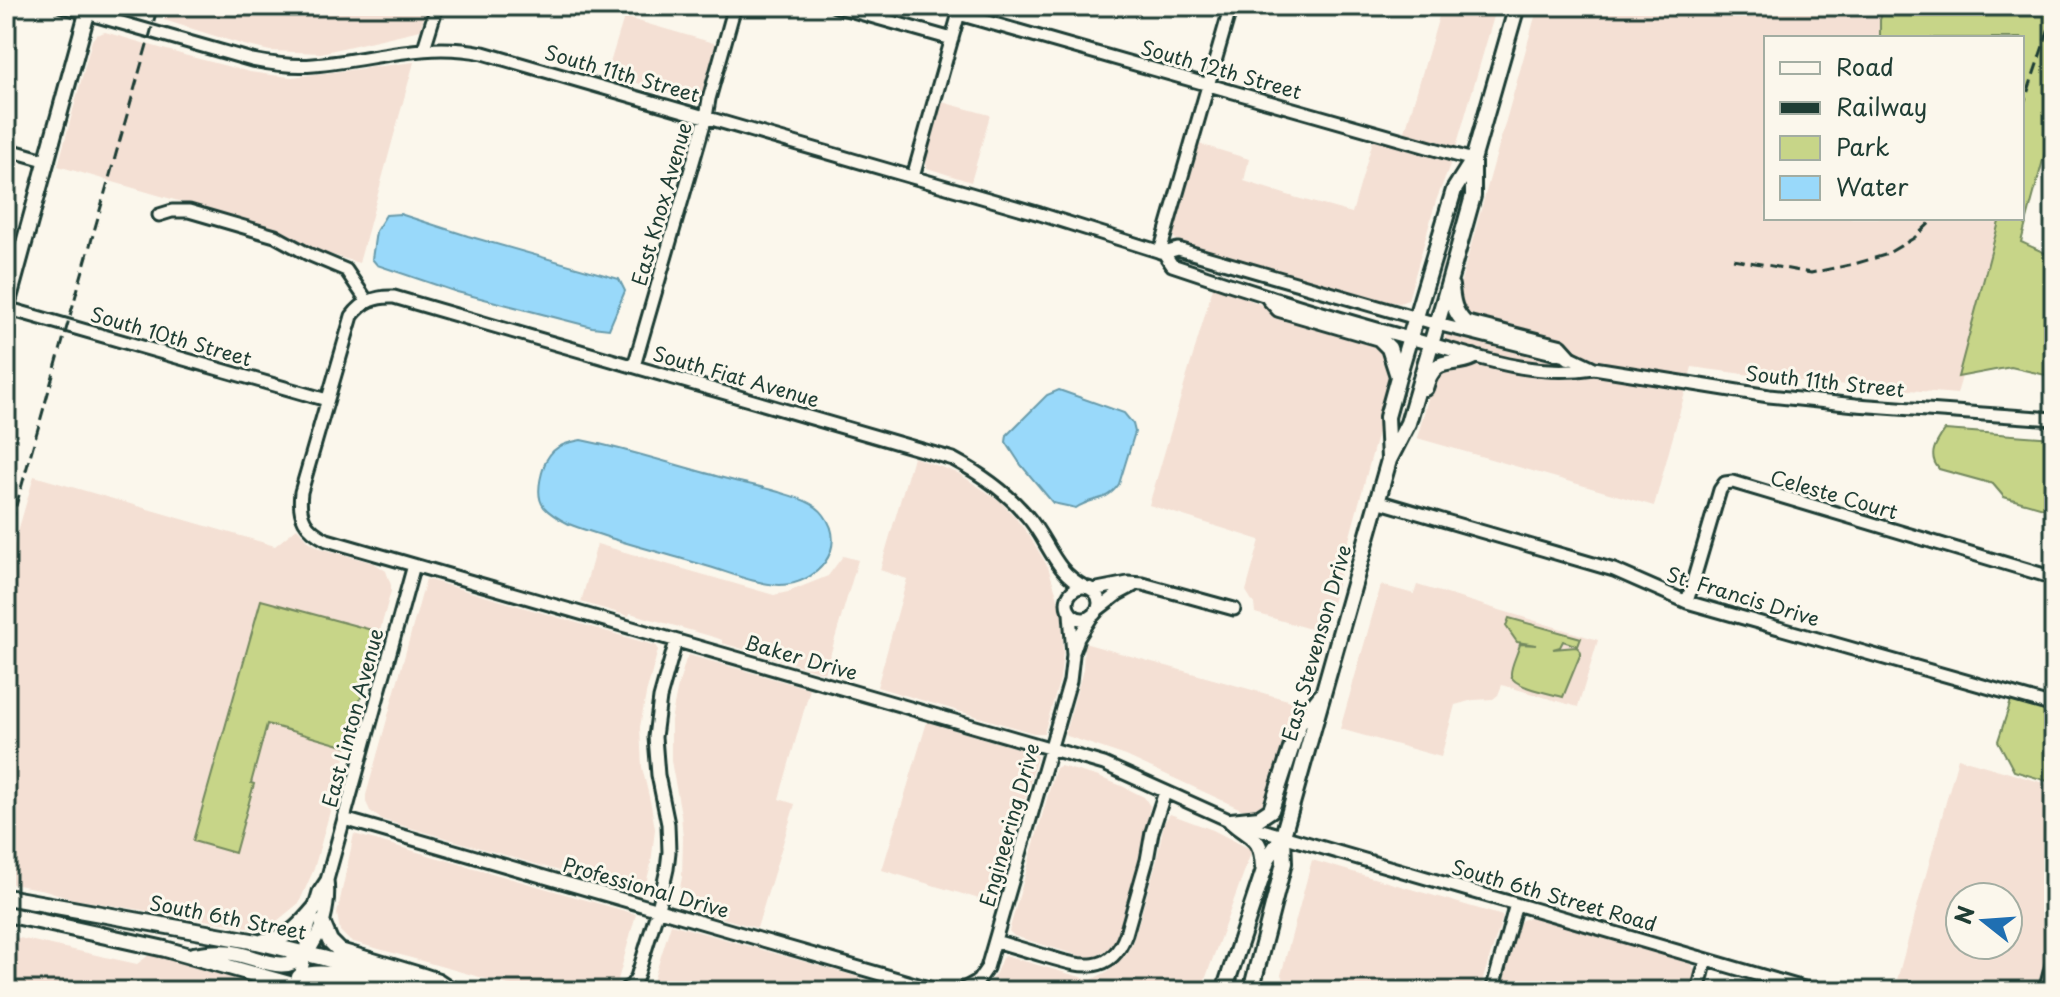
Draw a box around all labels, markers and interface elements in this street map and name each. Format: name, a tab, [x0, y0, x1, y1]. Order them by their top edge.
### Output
street label: South 12th Street	[1137, 32, 1305, 106]
legend	[1764, 36, 2024, 220]
street label: South 11th Street	[541, 37, 703, 110]
text: Road	[1836, 48, 1894, 84]
text: Railway	[1836, 88, 1927, 124]
street label: East Knox Avenue	[623, 118, 699, 289]
text: Park	[1836, 128, 1890, 164]
text: Water	[1836, 168, 1909, 204]
street label: South 10th Street	[87, 299, 255, 373]
street label: South Fiat Avenue	[650, 338, 823, 414]
street label: South 11th Street	[1744, 358, 1906, 404]
street label: Celeste Court	[1767, 462, 1901, 527]
street label: East Stevenson Drive	[1274, 541, 1358, 744]
street label: St. Francis Drive	[1663, 559, 1823, 634]
street label: East Linton Avenue	[314, 625, 390, 811]
street label: Baker Drive	[741, 627, 861, 687]
street label: Engineering Drive	[971, 739, 1047, 910]
street label: Professional Drive	[560, 849, 733, 925]
street label: South 6th Street Road	[1448, 851, 1660, 939]
north arrow	[1944, 881, 2024, 961]
street label: South 6th Street	[147, 887, 309, 947]
text: N	[1945, 902, 1982, 928]

